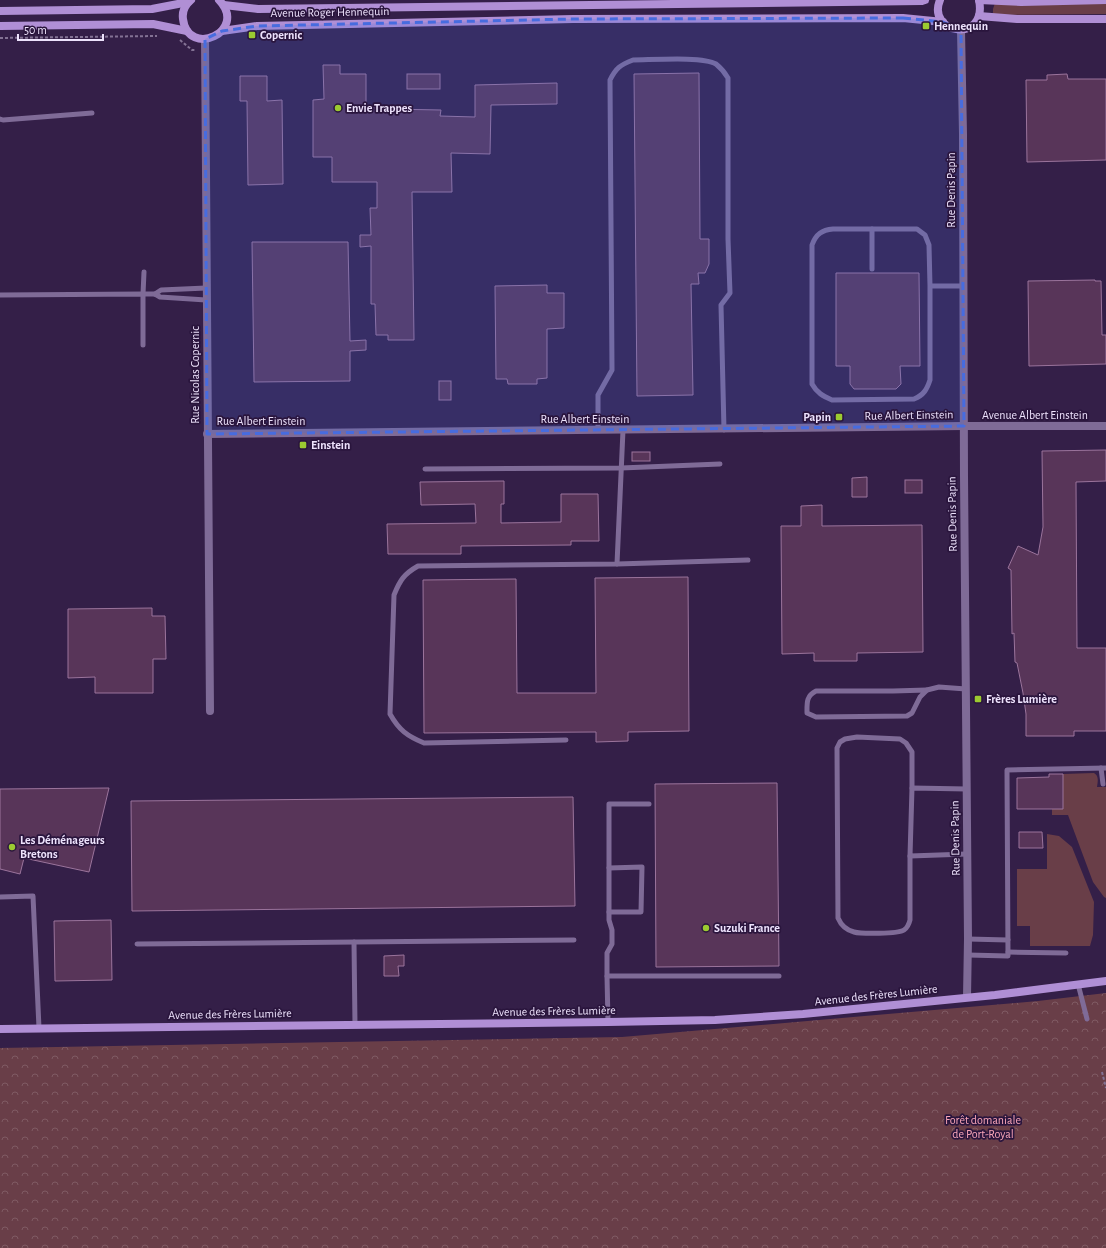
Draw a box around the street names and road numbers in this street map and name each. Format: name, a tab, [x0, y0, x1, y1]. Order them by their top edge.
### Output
street label: Avenue Roger Hennequin	[270, 5, 390, 19]
street label: Rue Denis Papin	[945, 152, 957, 228]
street label: Rue Nicolas Copernic	[189, 326, 201, 424]
street label: Rue Albert Einstein	[864, 408, 954, 422]
street label: Avenue Albert Einstein	[982, 409, 1088, 421]
street label: Rue Albert Einstein	[541, 413, 629, 425]
street label: Rue Albert Einstein	[217, 415, 305, 427]
street label: Rue Denis Papin	[945, 476, 959, 552]
street label: Rue Denis Papin	[948, 800, 962, 876]
street label: Avenue des Frères Lumière	[814, 983, 938, 1007]
street label: Avenue des Frères Lumière	[492, 1004, 616, 1018]
street label: Avenue des Frères Lumière	[168, 1007, 292, 1021]

